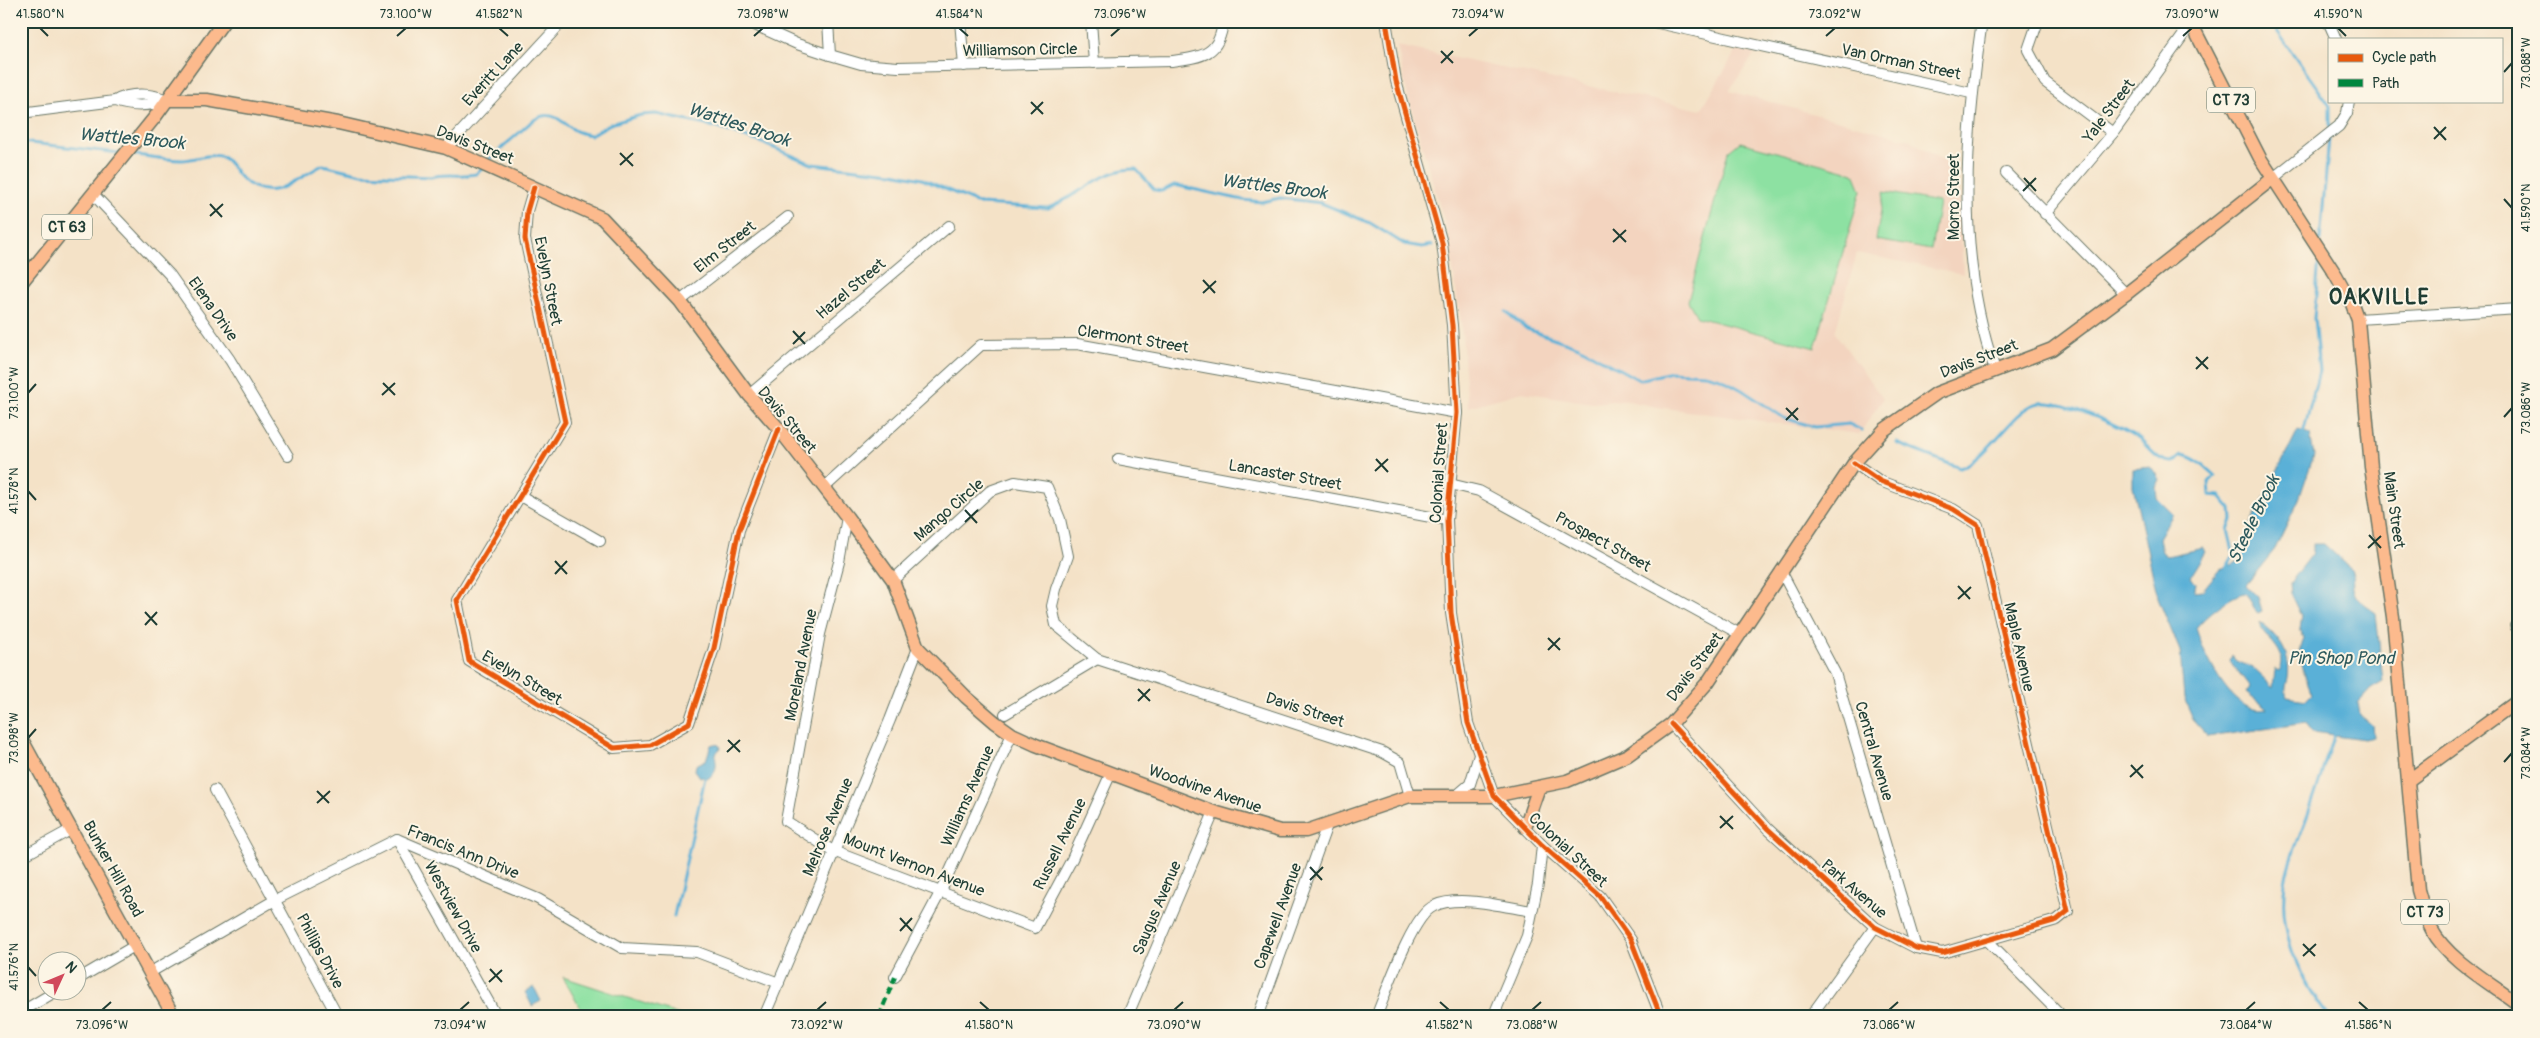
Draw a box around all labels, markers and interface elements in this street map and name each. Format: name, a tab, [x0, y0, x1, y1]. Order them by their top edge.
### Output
text: 41.580°N	[16, 7, 64, 22]
text: 73.100°W	[380, 7, 432, 22]
text: 41.582°N	[476, 7, 522, 22]
text: 73.098°W	[737, 7, 789, 22]
text: 41.584°N	[935, 7, 983, 22]
text: 73.096°W	[1094, 7, 1146, 22]
text: 73.094°W	[1452, 7, 1504, 22]
text: 73.092°W	[1809, 7, 1861, 22]
text: 73.090°W	[2165, 7, 2219, 22]
text: 41.590°N	[2314, 7, 2362, 22]
street label: Everitt Lane	[458, 37, 528, 111]
text: 73.088°W	[2519, 37, 2534, 89]
legend	[2328, 38, 2502, 102]
street label: Williamson Circle	[962, 39, 1078, 61]
street label: Van Orman Street	[1839, 40, 1963, 85]
text: Cycle path	[2372, 48, 2436, 67]
text: Path	[2372, 74, 2399, 93]
street label: Yale Street	[2078, 75, 2140, 148]
road number: CT 73	[2207, 88, 2255, 112]
water label: Wattles Brook	[685, 98, 794, 153]
street label: Davis Street	[433, 121, 517, 169]
water label: Wattles Brook	[78, 123, 187, 155]
street label: Morro Street	[1944, 153, 1964, 240]
water label: Wattles Brook	[1220, 169, 1329, 205]
text: 41.590°N	[2519, 184, 2534, 232]
road number: CT 63	[42, 214, 92, 240]
street label: Elm Street	[690, 216, 760, 277]
street label: Evelyn Street	[530, 235, 567, 328]
street label: Hazel Street	[812, 254, 890, 324]
street label: Elena Drive	[184, 273, 242, 345]
district label: OAKVILLE	[2329, 284, 2429, 311]
street label: Clermont Street	[1076, 320, 1190, 358]
street label: Davis Street	[1937, 335, 2021, 383]
text: 73.100°W	[7, 367, 22, 419]
street label: Davis Street	[753, 382, 821, 458]
text: 73.086°W	[2519, 382, 2534, 434]
street label: Colonial Street	[1426, 422, 1453, 524]
street label: Lancaster Street	[1227, 455, 1344, 495]
text: 41.578°N	[7, 468, 22, 514]
water label: Steele Brook	[2223, 470, 2286, 567]
street label: Main Street	[2379, 470, 2409, 550]
street label: Mango Circle	[910, 474, 988, 546]
street label: Prospect Street	[1552, 507, 1655, 577]
street label: Maple Avenue	[1999, 600, 2039, 694]
street label: Moreland Avenue	[780, 607, 822, 723]
street label: Davis Street	[1662, 628, 1728, 706]
street label: Evelyn Street	[478, 646, 566, 710]
water label: Pin Shop Pond	[2288, 647, 2397, 670]
street label: Davis Street	[1263, 688, 1347, 732]
street label: Central Avenue	[1850, 699, 1898, 803]
text: 73.098°W	[7, 712, 22, 764]
text: 73.084°W	[2519, 727, 2534, 779]
street label: Williams Avenue	[937, 742, 999, 849]
street label: Woodvine Avenue	[1146, 760, 1264, 818]
street label: Melrose Avenue	[798, 775, 858, 879]
street label: Russell Avenue	[1029, 795, 1091, 893]
street label: Colonial Street	[1524, 808, 1612, 892]
street label: Bunker Hill Road	[78, 817, 148, 921]
street label: Francis Ann Drive	[404, 820, 522, 884]
street label: Mount Vernon Avenue	[841, 829, 988, 901]
street label: Park Avenue	[1817, 855, 1891, 923]
street label: Westview Drive	[420, 858, 486, 956]
street label: Saugus Avenue	[1128, 858, 1186, 958]
street label: Capewell Avenue	[1249, 860, 1307, 972]
road number: CT 73	[2401, 900, 2449, 924]
street label: Phillips Drive	[292, 910, 348, 992]
text: 41.576°N	[7, 943, 22, 991]
north arrow	[38, 950, 88, 1000]
text: N	[62, 958, 80, 977]
text: 73.096°W	[76, 1018, 128, 1033]
text: 73.094°W	[434, 1018, 486, 1033]
text: 73.092°W	[791, 1018, 843, 1033]
text: 41.580°N	[965, 1018, 1013, 1033]
text: 73.090°W	[1147, 1018, 1201, 1033]
text: 41.582°N	[1426, 1018, 1472, 1033]
text: 73.088°W	[1506, 1018, 1558, 1033]
text: 73.086°W	[1863, 1018, 1915, 1033]
text: 73.084°W	[2220, 1018, 2272, 1033]
text: 41.586°N	[2344, 1018, 2392, 1033]

